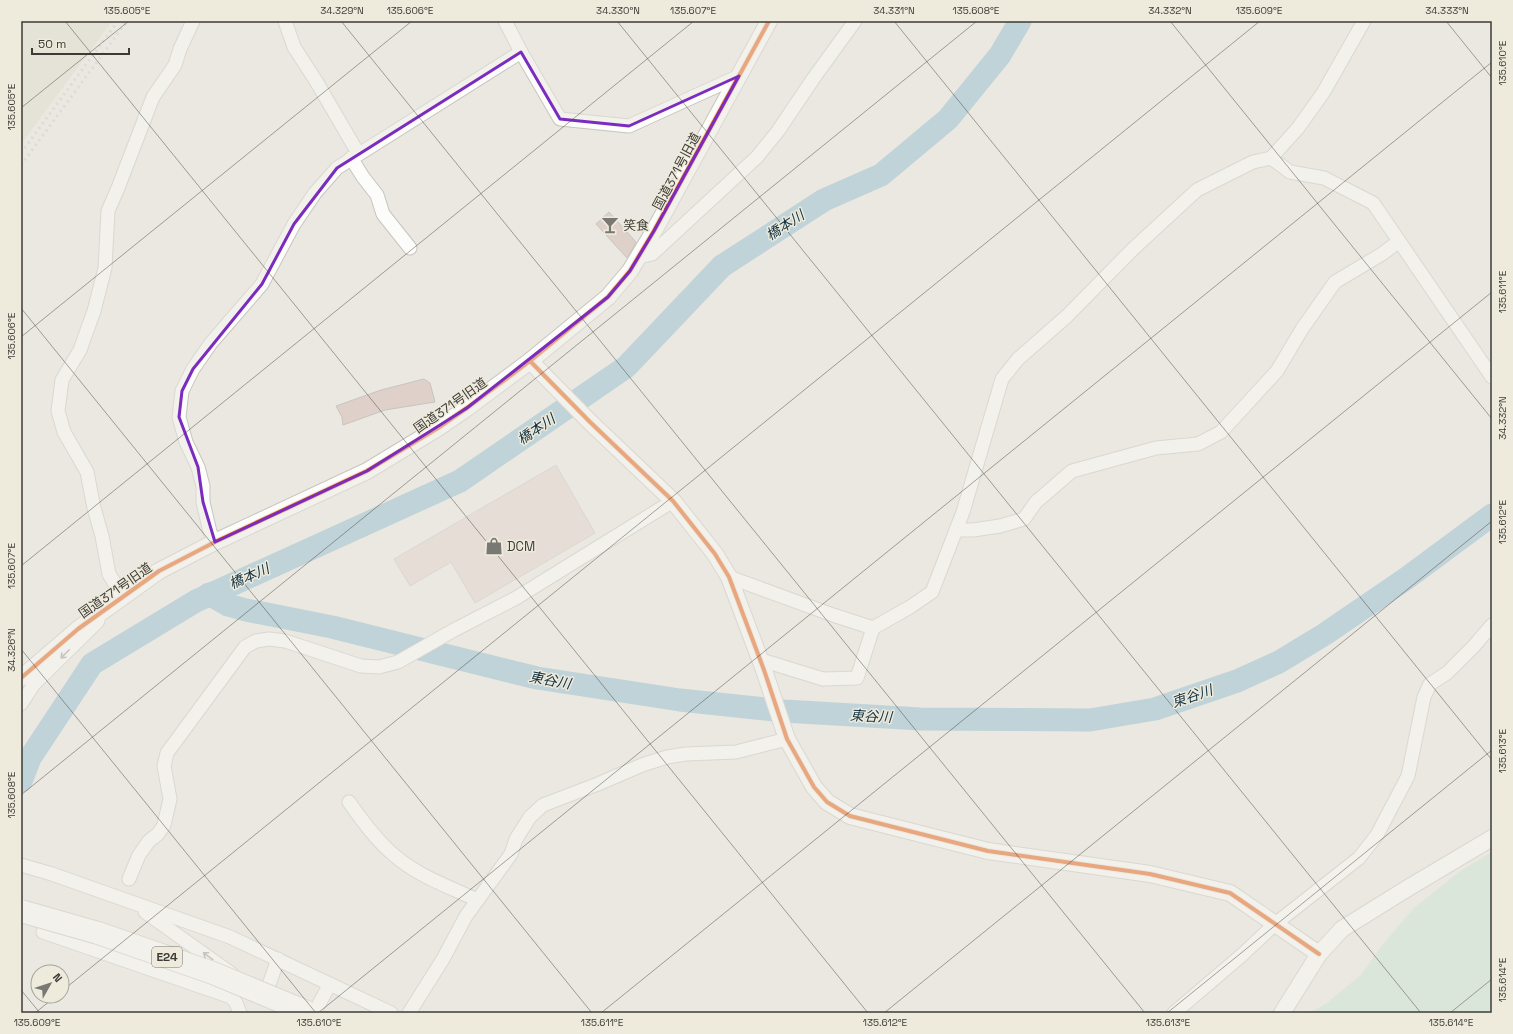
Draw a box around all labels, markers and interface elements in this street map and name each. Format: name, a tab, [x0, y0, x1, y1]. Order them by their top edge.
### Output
text: 135.605°E	[104, 4, 151, 17]
text: 34.329°N	[320, 4, 364, 17]
text: 135.606°E	[387, 4, 434, 17]
text: 34.330°N	[596, 4, 640, 17]
text: 135.607°E	[670, 4, 716, 17]
text: 34.331°N	[873, 4, 915, 17]
text: 135.608°E	[953, 4, 1000, 17]
text: 34.332°N	[1148, 4, 1192, 17]
text: 135.609°E	[1236, 4, 1283, 17]
text: 34.333°N	[1425, 4, 1469, 17]
scale bar	[32, 30, 129, 56]
text: 50 m	[38, 36, 66, 52]
text: 135.610°E	[1496, 40, 1509, 85]
text: 135.605°E	[5, 83, 18, 130]
street label: 国道371号旧道	[649, 129, 704, 213]
water label: 橋本川	[762, 205, 809, 244]
bar icon: 笑食	[600, 215, 620, 235]
place label: 笑食	[623, 217, 649, 234]
text: 135.611°E	[1496, 270, 1509, 313]
text: 135.606°E	[5, 312, 18, 359]
street label: 国道371号旧道	[410, 374, 490, 437]
text: 34.332°N	[1496, 396, 1509, 440]
water label: 橋本川	[514, 409, 560, 448]
text: 135.612°E	[1496, 499, 1509, 544]
shop icon: DCM	[484, 536, 504, 556]
place label: DCM	[507, 538, 535, 555]
text: 135.607°E	[5, 543, 18, 589]
water label: 橋本川	[226, 558, 274, 593]
street label: 国道371号旧道	[75, 559, 155, 622]
text: 34.326°N	[5, 628, 18, 672]
one-way arrow	[60, 649, 70, 658]
water label: 東谷川	[528, 667, 574, 693]
water label: 東谷川	[1169, 680, 1217, 711]
water label: 東谷川	[850, 706, 894, 726]
text: 135.613°E	[1496, 728, 1509, 773]
text: 135.608°E	[5, 771, 18, 818]
road number: E24	[152, 947, 182, 967]
one-way arrow	[203, 952, 214, 960]
text: 135.614°E	[1496, 957, 1509, 1002]
north arrow	[30, 964, 70, 1004]
text: N	[50, 970, 66, 985]
text: 135.609°E	[14, 1016, 61, 1029]
text: 135.610°E	[297, 1016, 342, 1029]
text: 135.611°E	[581, 1016, 624, 1029]
text: 135.612°E	[863, 1016, 908, 1029]
text: 135.613°E	[1146, 1016, 1191, 1029]
text: 135.614°E	[1429, 1016, 1474, 1029]

